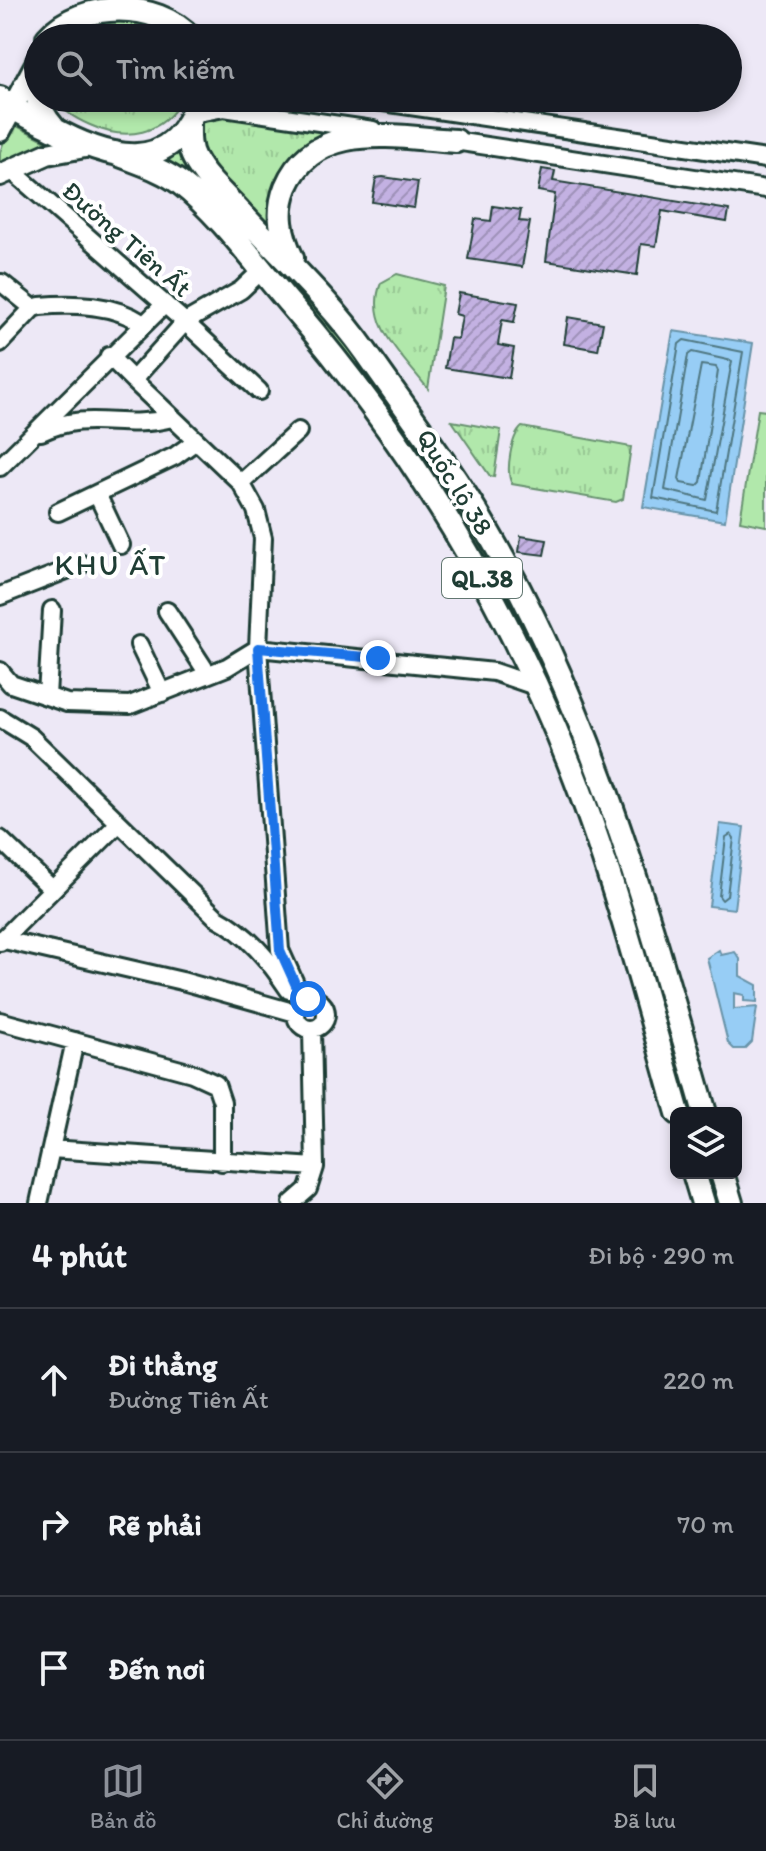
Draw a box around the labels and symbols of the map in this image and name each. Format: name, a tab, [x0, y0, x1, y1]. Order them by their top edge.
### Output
street label: Đường Tiên Ất	[56, 174, 198, 304]
street label: Quốc lộ 38	[410, 423, 500, 541]
district label: KHU ẤT	[55, 546, 167, 583]
road number: QL.38	[442, 558, 522, 598]
route end	[360, 640, 396, 676]
route start	[290, 981, 326, 1017]

